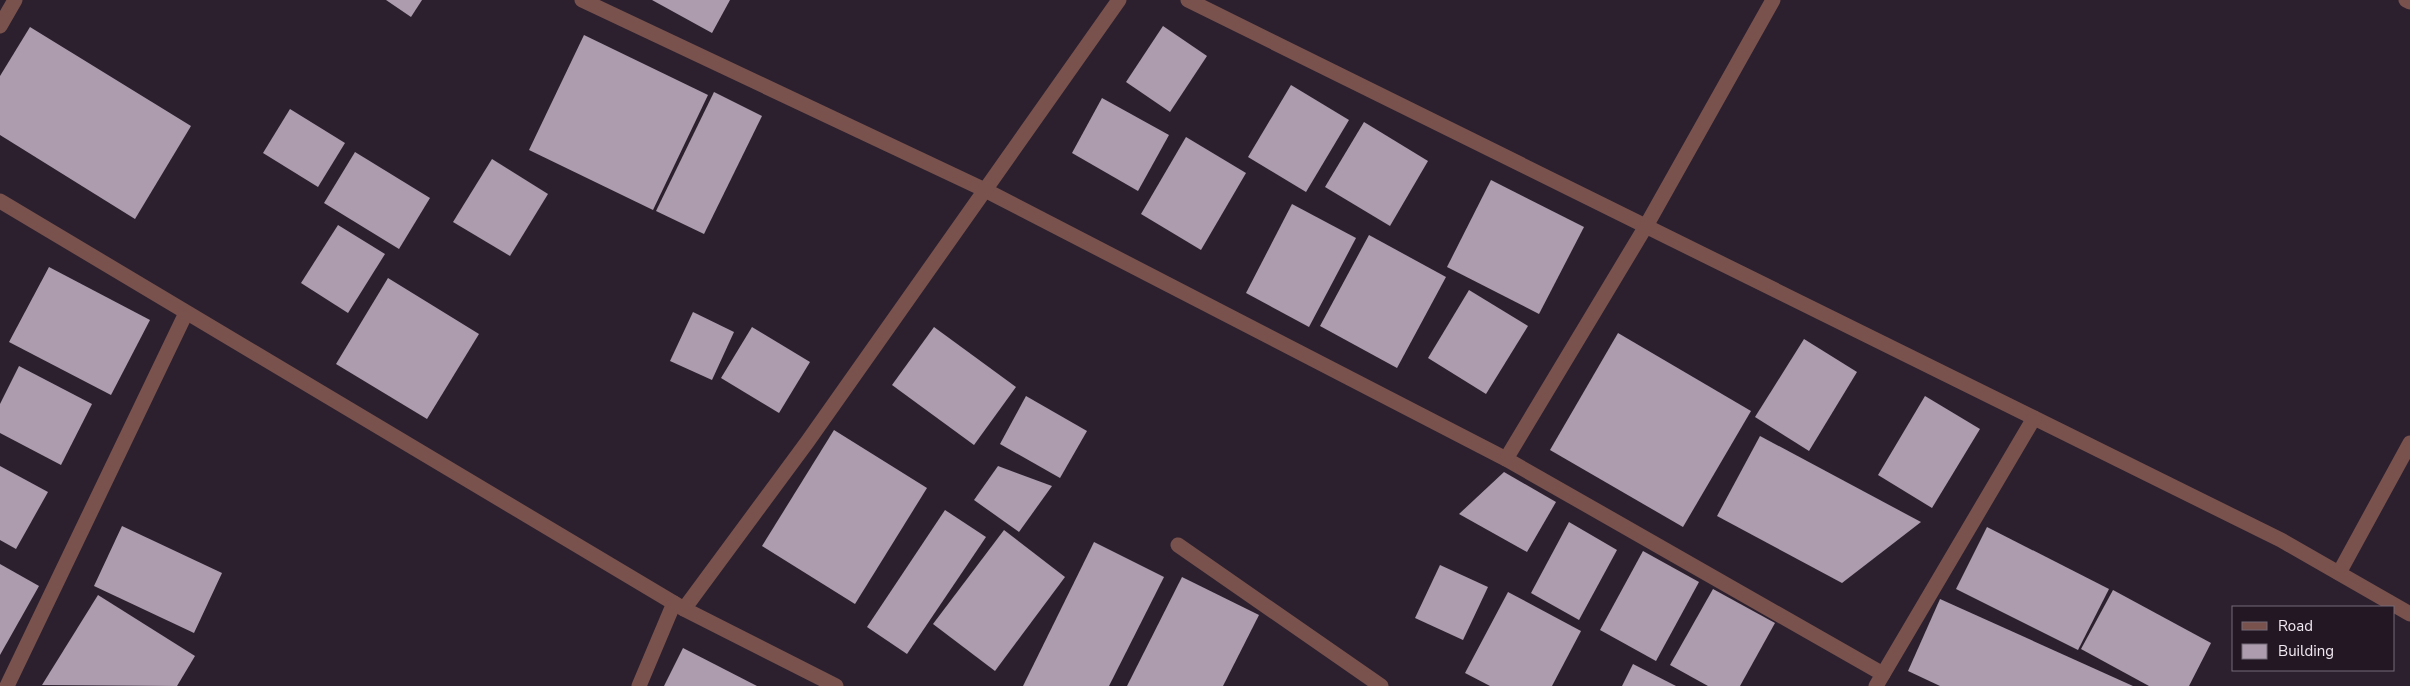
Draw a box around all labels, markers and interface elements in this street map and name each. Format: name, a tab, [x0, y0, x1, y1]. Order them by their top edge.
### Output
legend	[2232, 606, 2395, 671]
text: Road	[2278, 616, 2313, 636]
text: Building	[2278, 641, 2334, 661]

